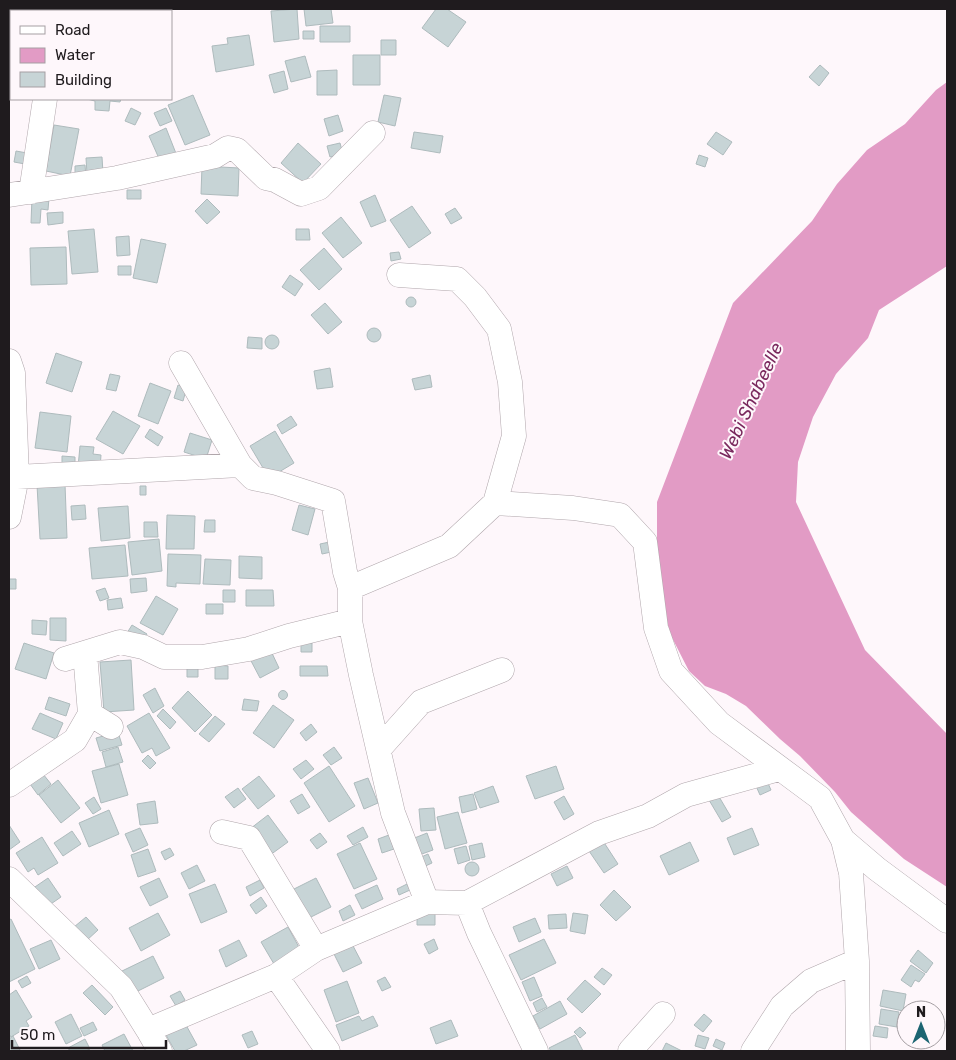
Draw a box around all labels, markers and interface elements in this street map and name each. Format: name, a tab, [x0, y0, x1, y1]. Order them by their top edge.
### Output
legend	[10, 10, 172, 100]
text: Road	[55, 21, 91, 39]
text: Water	[55, 46, 95, 64]
text: Building	[55, 71, 112, 89]
water label: Webi Shabeelle	[714, 339, 788, 463]
north arrow	[896, 1000, 946, 1050]
text: N	[916, 1004, 926, 1021]
scale bar	[12, 1018, 166, 1050]
text: 50 m	[20, 1026, 55, 1044]

